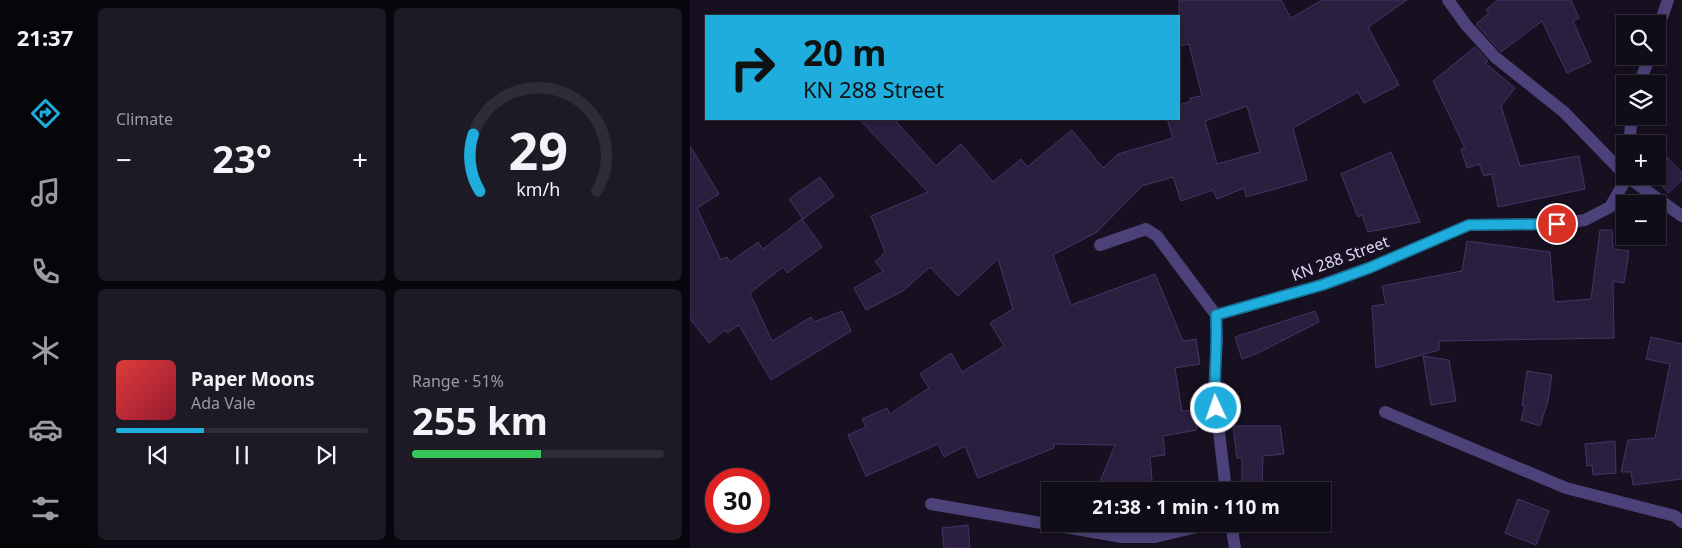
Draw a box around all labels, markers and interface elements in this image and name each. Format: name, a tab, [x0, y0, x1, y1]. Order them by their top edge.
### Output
map controls	[1616, 15, 1666, 245]
button: search	[1616, 15, 1666, 65]
text: 21:37	[17, 22, 73, 52]
text: 20 m	[803, 29, 886, 76]
icon: right	[720, 35, 785, 100]
text: KN 288 Street	[803, 74, 944, 104]
button: layers	[1616, 75, 1666, 125]
icon: directions	[28, 96, 63, 131]
text: Climate	[116, 108, 173, 130]
text: 29	[508, 114, 568, 185]
text: 23°	[212, 132, 272, 184]
button: +	[1616, 135, 1666, 185]
text: −	[116, 140, 132, 178]
text: +	[352, 140, 368, 178]
icon: music	[28, 175, 63, 210]
text: km/h	[516, 177, 560, 201]
button: −	[1616, 195, 1666, 245]
pin	[1536, 203, 1578, 245]
icon: arrive	[1543, 210, 1571, 238]
street label: KN 288 Street	[1288, 230, 1392, 286]
icon: phone	[28, 254, 63, 289]
icon: climate	[28, 333, 63, 368]
text: Paper Moons	[191, 366, 315, 392]
text: Range · 51%	[412, 370, 504, 392]
position arrow	[1189, 381, 1241, 433]
text: Ada Vale	[191, 392, 256, 414]
text: 255 km	[412, 394, 548, 446]
icon: car	[28, 412, 63, 447]
icon: previous	[144, 441, 172, 469]
icon: pause	[228, 441, 256, 469]
icon: next	[312, 441, 340, 469]
speed limit sign: 30	[705, 468, 770, 533]
icon: filters	[28, 491, 63, 526]
text: 21:38 · 1 min · 110 m	[1092, 494, 1280, 520]

